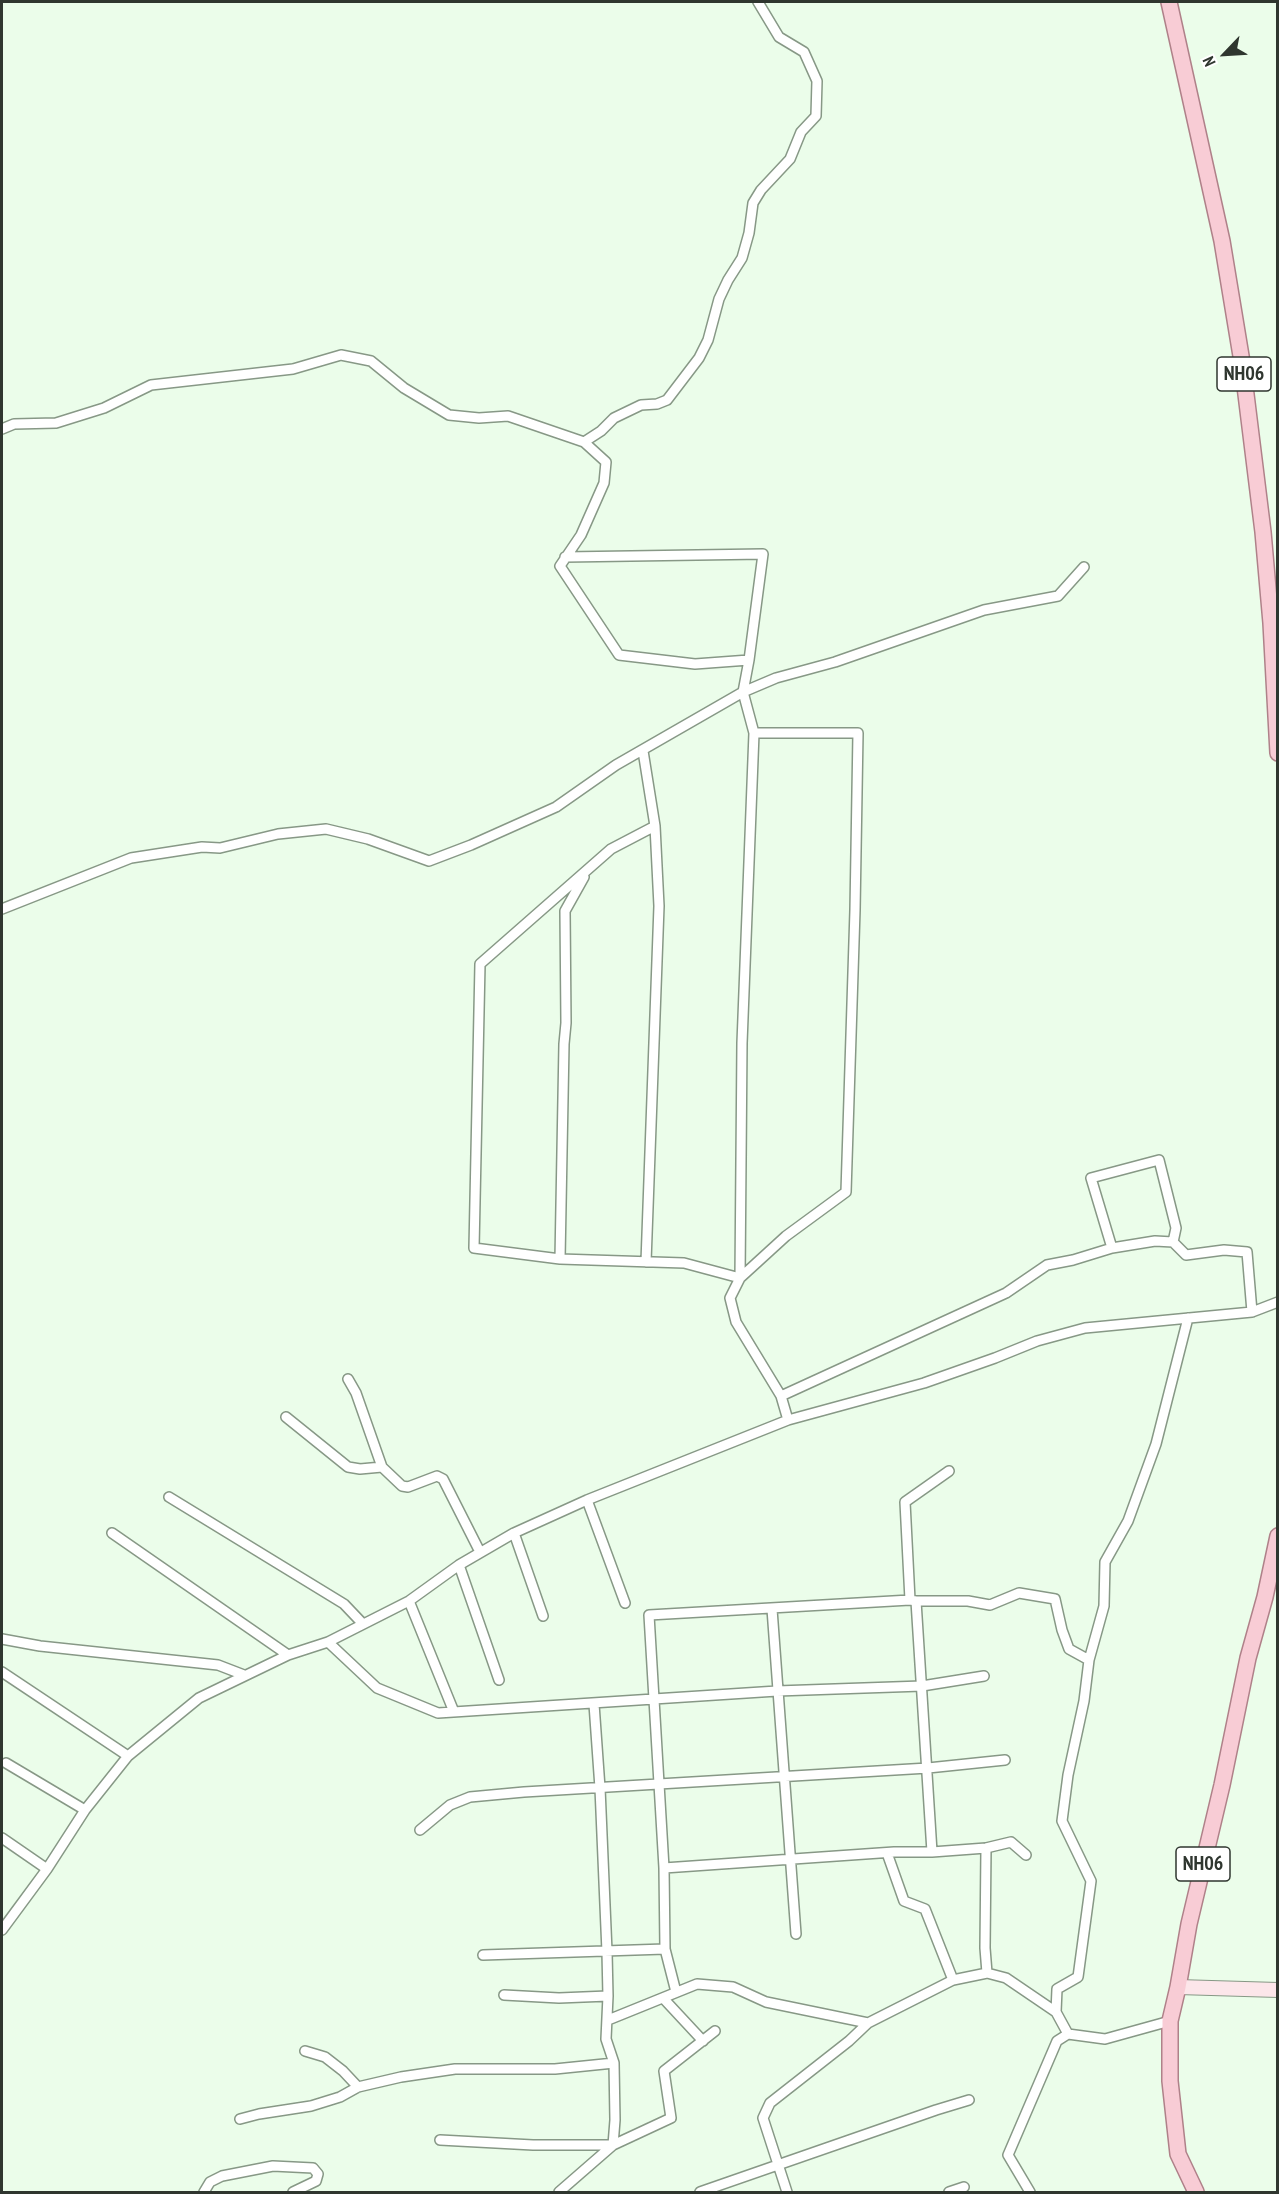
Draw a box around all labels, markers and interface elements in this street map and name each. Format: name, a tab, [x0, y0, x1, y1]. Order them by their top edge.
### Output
north arrow	[1195, 24, 1255, 84]
text: N	[1198, 53, 1220, 70]
road number: NH06	[1217, 357, 1271, 391]
road number: NH06	[1176, 1847, 1230, 1881]

